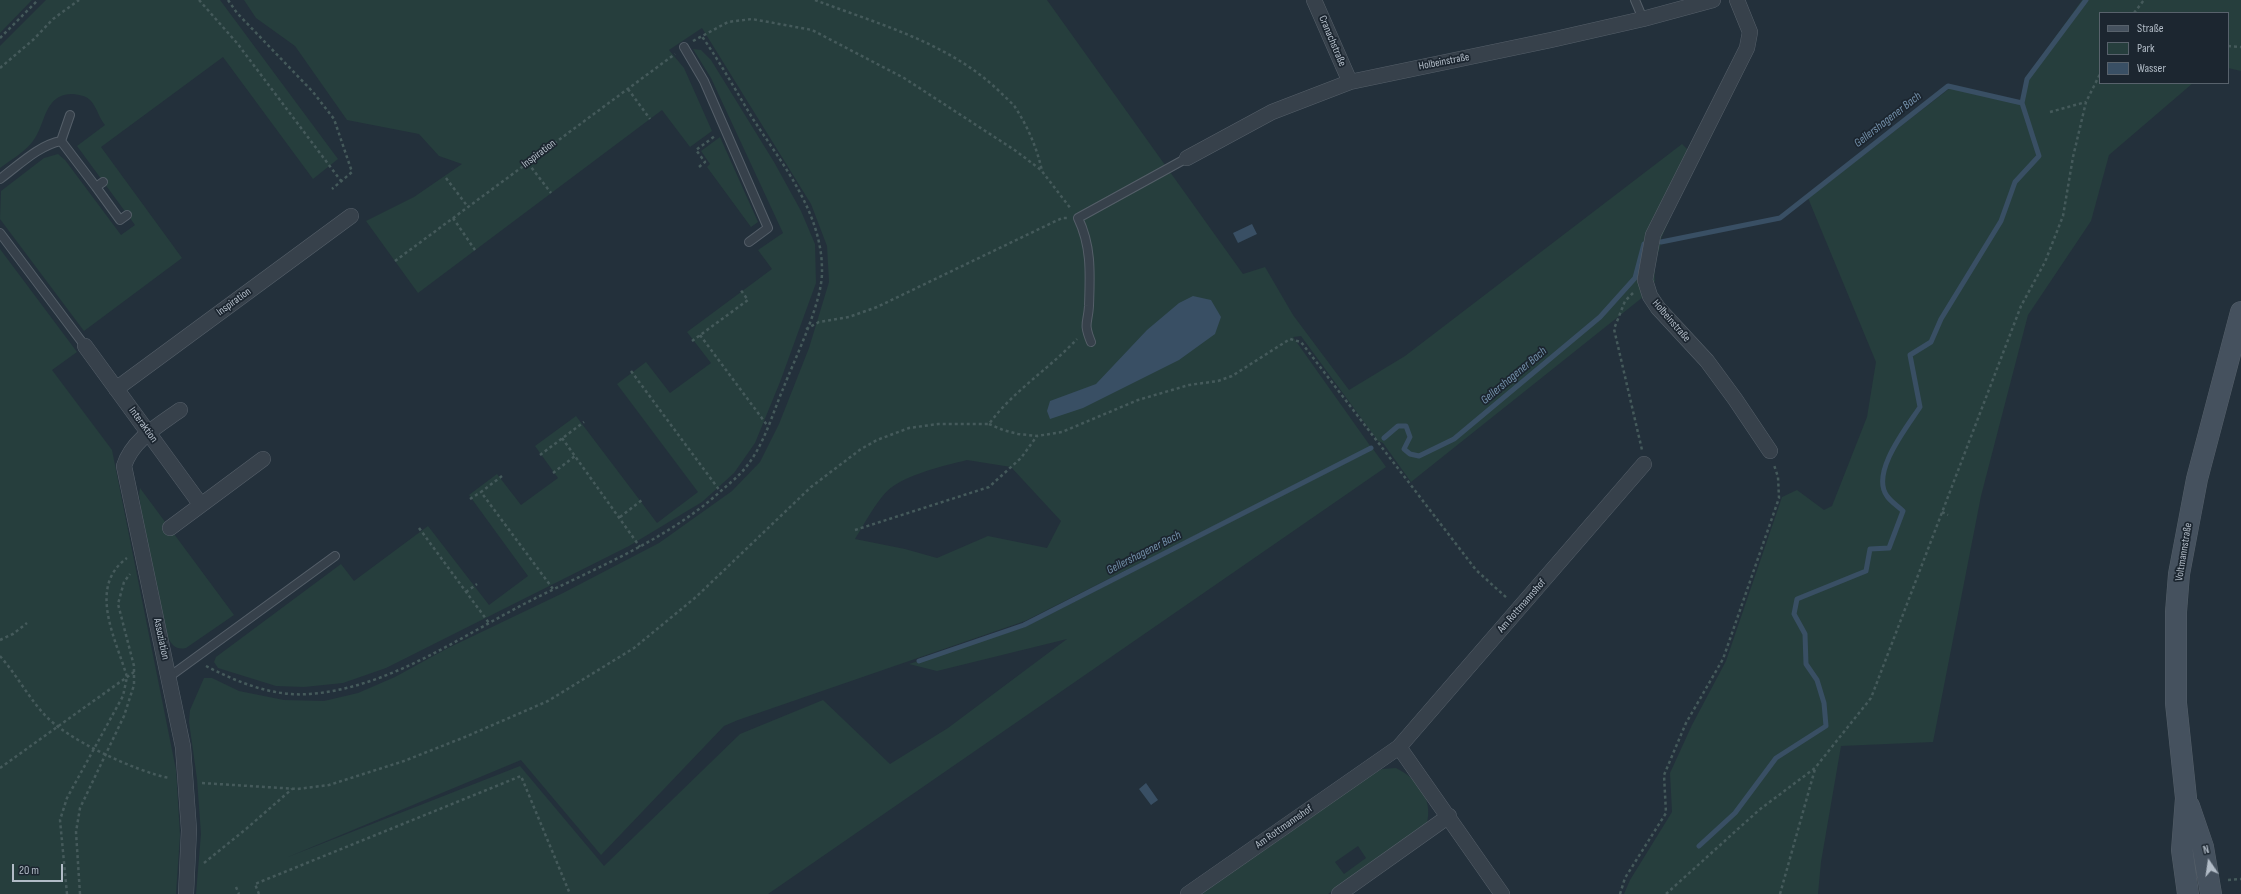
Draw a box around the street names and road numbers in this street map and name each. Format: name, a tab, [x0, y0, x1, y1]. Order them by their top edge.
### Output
street label: Cranachstraße	[1315, 14, 1349, 68]
street label: Holbeinstraße	[1417, 51, 1471, 73]
street label: Inspiration	[519, 137, 559, 171]
street label: Inspiration	[214, 285, 254, 319]
street label: Holbeinstraße	[1649, 297, 1693, 345]
street label: Interaktion	[126, 405, 160, 445]
street label: Voltmannstraße	[2173, 522, 2195, 582]
street label: Am Rottmannshof	[1495, 576, 1549, 636]
street label: Assoziation	[150, 617, 172, 661]
street label: Am Rottmannshof	[1253, 802, 1315, 852]

